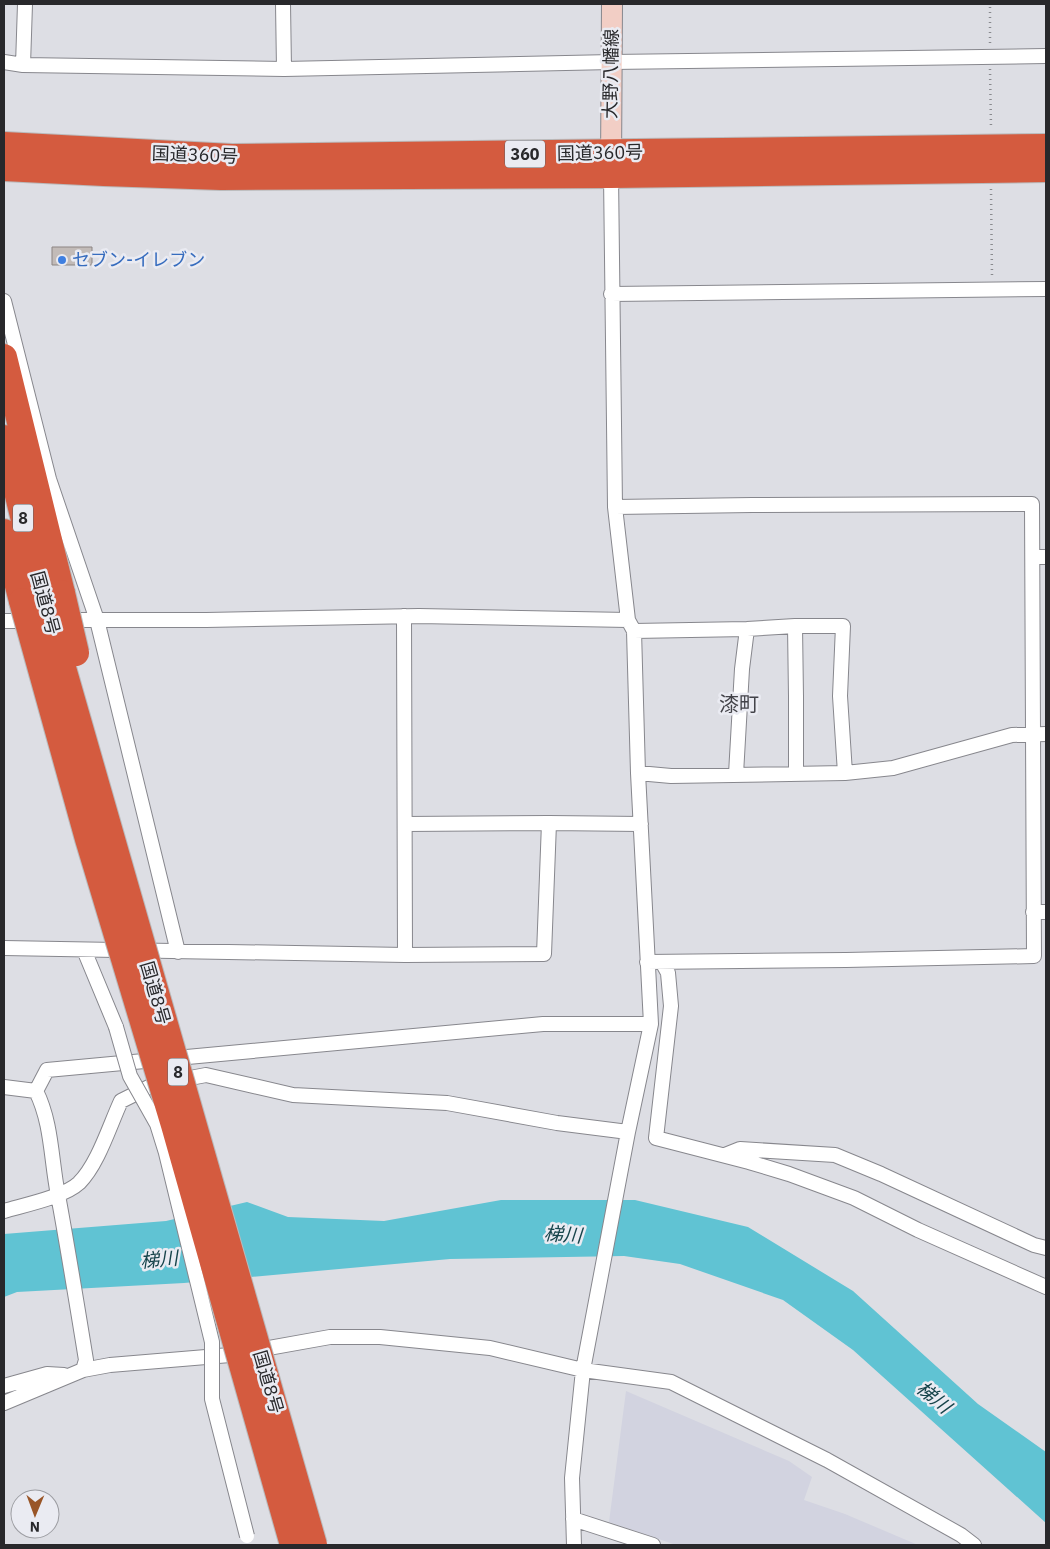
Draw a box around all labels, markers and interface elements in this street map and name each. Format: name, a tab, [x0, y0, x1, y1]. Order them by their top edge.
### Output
street label: 大野八幡線	[598, 29, 623, 119]
road number: 360	[505, 140, 545, 168]
street label: 国道360号	[557, 140, 643, 165]
street label: 国道360号	[151, 141, 239, 168]
place label: セブン-イレブン	[72, 248, 205, 271]
marker: セブン-イレブン	[56, 254, 68, 266]
road number: 8	[13, 504, 33, 532]
street label: 国道8号	[26, 569, 65, 637]
district label: 漆町	[719, 690, 759, 717]
street label: 国道8号	[135, 959, 175, 1027]
road number: 8	[168, 1058, 188, 1086]
water label: 梯川	[543, 1221, 585, 1247]
water label: 梯川	[139, 1245, 181, 1273]
street label: 国道8号	[248, 1348, 288, 1416]
water label: 梯川	[912, 1376, 958, 1420]
north arrow	[10, 1489, 60, 1539]
text: N	[30, 1518, 40, 1536]

